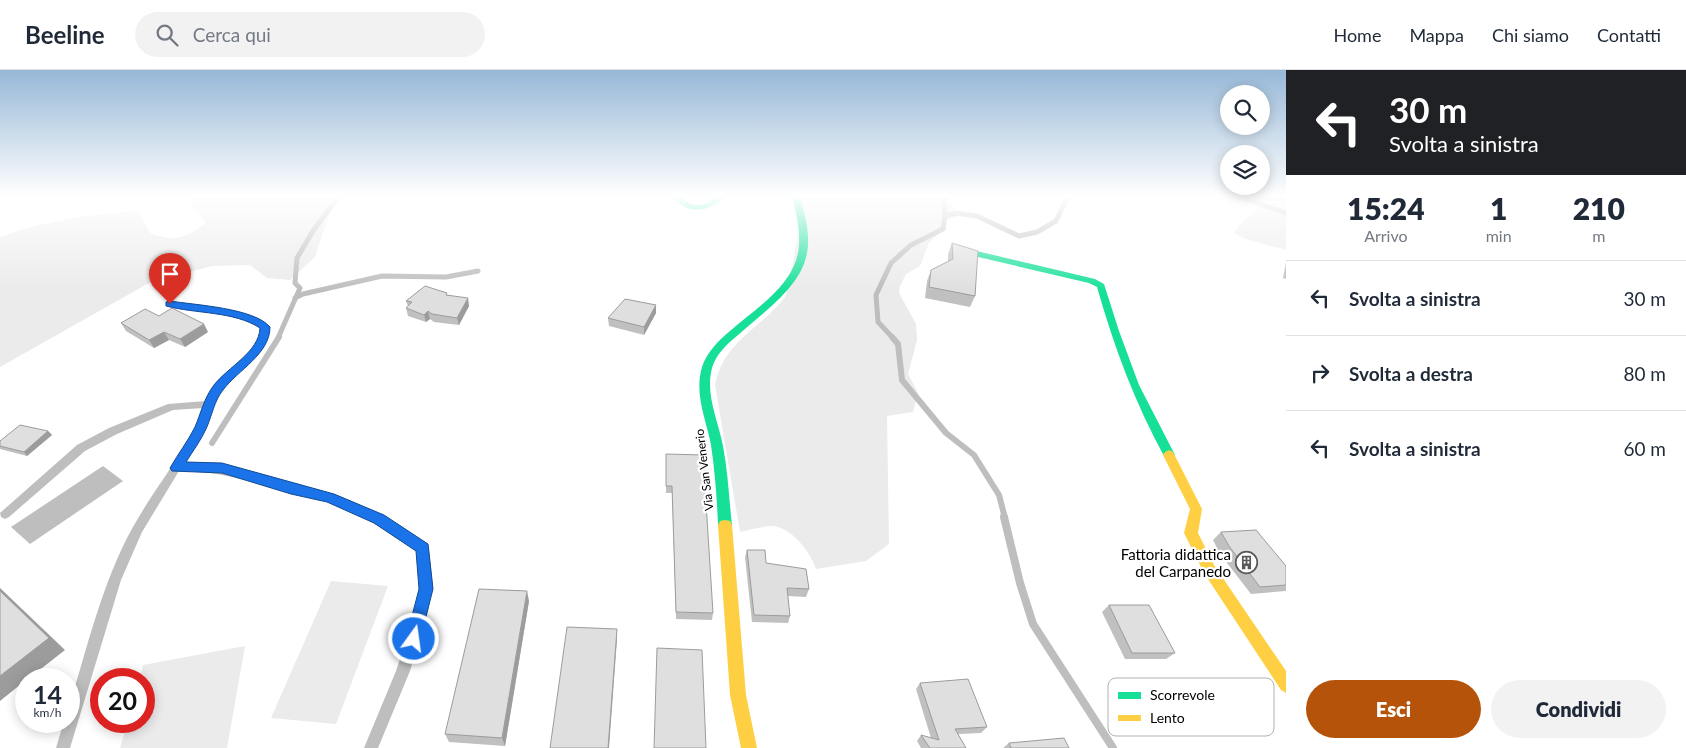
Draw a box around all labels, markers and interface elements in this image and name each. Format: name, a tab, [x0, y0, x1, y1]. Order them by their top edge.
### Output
search box	[135, 12, 485, 57]
text: Beeline	[25, 20, 105, 49]
icon: search	[153, 21, 181, 49]
text: Cerca qui	[193, 23, 271, 46]
text: Home	[1333, 24, 1381, 46]
text: Mappa	[1409, 24, 1464, 46]
text: Chi siamo	[1492, 24, 1569, 46]
text: Contatti	[1597, 24, 1661, 46]
map controls	[1220, 85, 1270, 195]
button: search	[1220, 85, 1270, 135]
text: 30 m	[1389, 88, 1467, 130]
icon: left	[1306, 90, 1371, 155]
text: Svolta a sinistra	[1389, 130, 1539, 157]
button: layers	[1220, 145, 1270, 195]
text: 15:24	[1347, 190, 1425, 226]
text: 1	[1490, 190, 1507, 226]
text: 210	[1573, 190, 1625, 226]
text: Arrivo	[1364, 226, 1408, 245]
text: min	[1486, 226, 1512, 245]
text: m	[1592, 226, 1605, 245]
pin	[149, 253, 191, 304]
icon: arrive	[156, 260, 184, 288]
icon: left	[1306, 284, 1334, 312]
text: Svolta a sinistra	[1349, 287, 1481, 310]
text: 30 m	[1623, 287, 1666, 310]
icon: right	[1306, 359, 1334, 387]
text: Svolta a destra	[1349, 362, 1473, 385]
text: 80 m	[1623, 362, 1666, 385]
street label: Via San Venerio	[692, 428, 716, 512]
icon: left	[1306, 434, 1334, 462]
text: Svolta a sinistra	[1349, 437, 1481, 460]
text: 60 m	[1623, 437, 1666, 460]
place label: Fattoria didattica del Carpanedo	[1121, 545, 1231, 580]
building icon: Fattoria didattica del Carpanedo	[1235, 551, 1259, 575]
position arrow	[387, 612, 439, 664]
speed limit sign: 20	[90, 668, 155, 733]
legend	[1108, 678, 1274, 736]
text: 14	[33, 679, 62, 709]
button: Esci	[1306, 680, 1481, 738]
button: Condividi	[1491, 680, 1666, 738]
text: Scorrevole	[1150, 686, 1215, 703]
text: km/h	[33, 705, 62, 720]
text: Lento	[1150, 709, 1185, 726]

